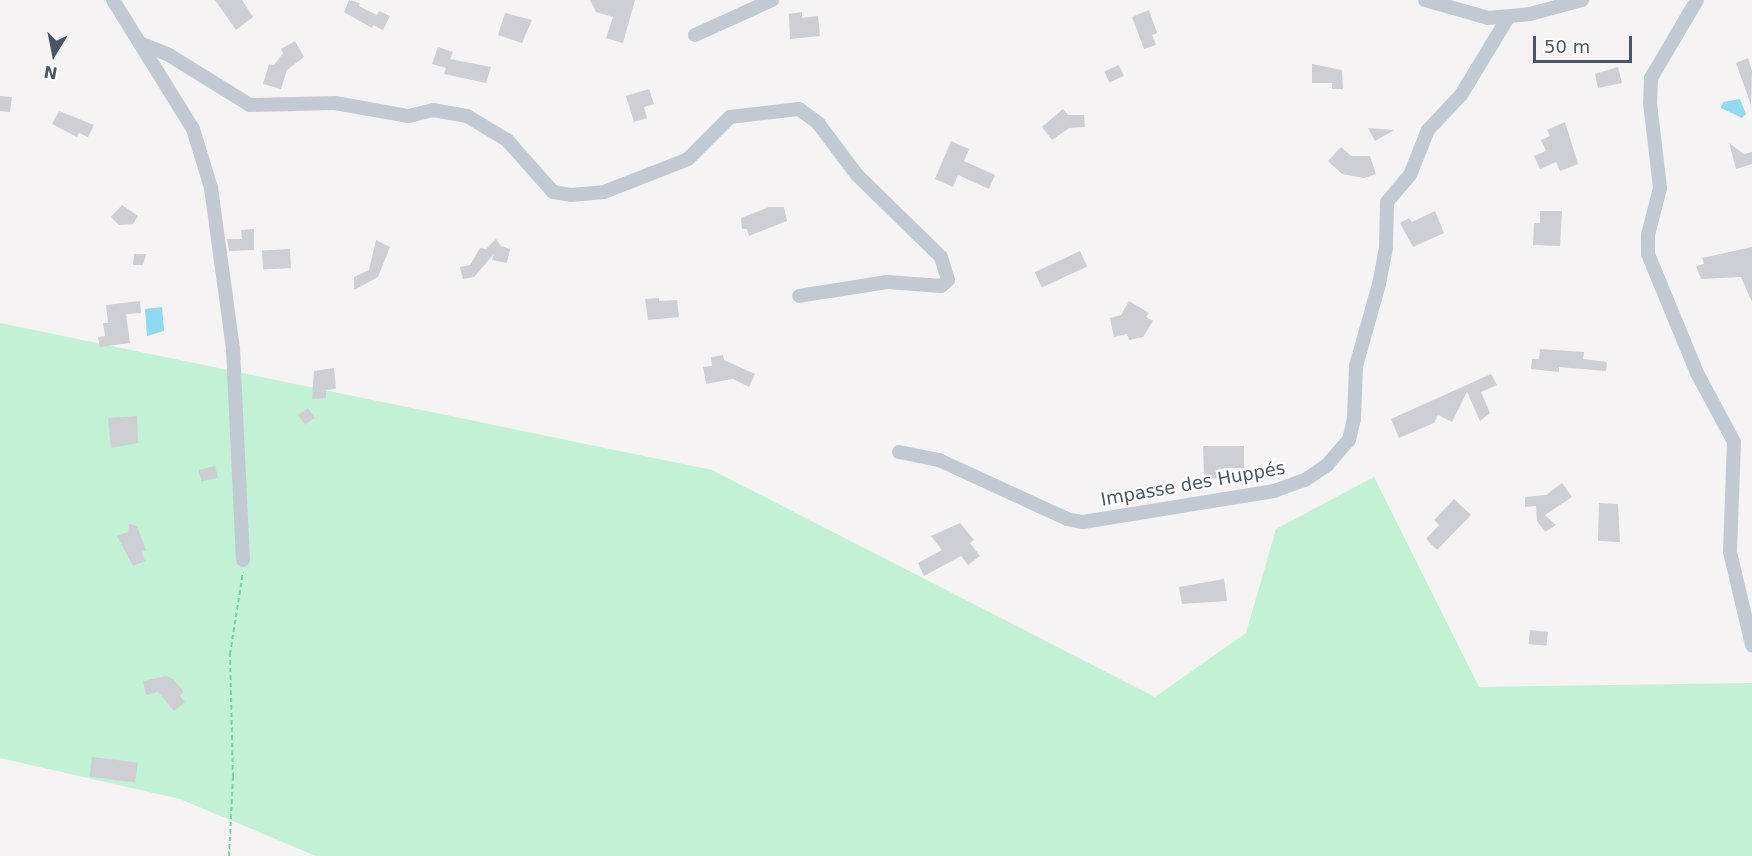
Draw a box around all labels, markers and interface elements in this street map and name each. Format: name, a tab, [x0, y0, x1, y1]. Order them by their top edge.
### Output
north arrow	[24, 24, 84, 84]
scale bar	[1536, 24, 1635, 62]
text: 50 m	[1544, 36, 1590, 57]
text: N	[43, 62, 59, 83]
street label: Impasse des Huppés	[1099, 457, 1287, 511]

